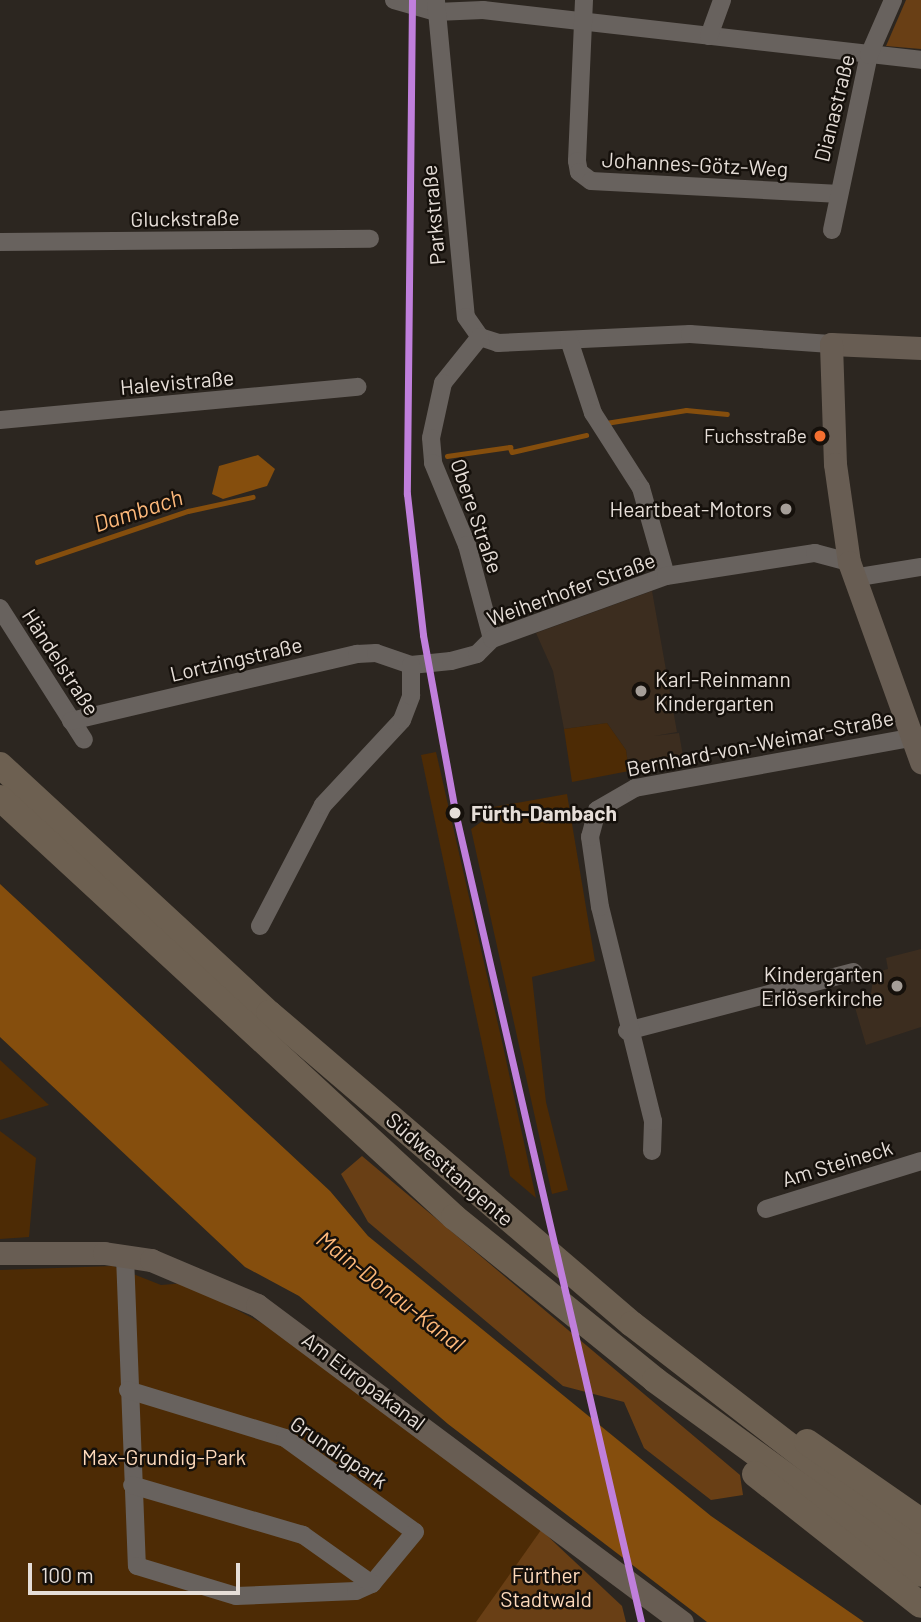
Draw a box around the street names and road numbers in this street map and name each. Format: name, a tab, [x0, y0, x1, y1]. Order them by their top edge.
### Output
street label: Dianastraße	[808, 52, 860, 164]
street label: Johannes-Götz-Weg	[601, 147, 789, 181]
street label: Parkstraße	[416, 164, 450, 266]
street label: Gluckstraße	[130, 204, 240, 232]
street label: Halevistraße	[119, 364, 235, 400]
street label: Obere Straße	[446, 455, 508, 577]
street label: Weiherhofer Straße	[483, 547, 659, 631]
street label: Händelstraße	[17, 604, 105, 720]
street label: Lortzingstraße	[167, 632, 305, 686]
street label: Bernhard-von-Weimar-Straße	[624, 705, 896, 781]
street label: Südwesttangente	[381, 1107, 519, 1231]
street label: Am Steineck	[779, 1134, 895, 1192]
street label: Am Europakanal	[298, 1327, 430, 1435]
street label: Grundigpark	[286, 1410, 392, 1494]

